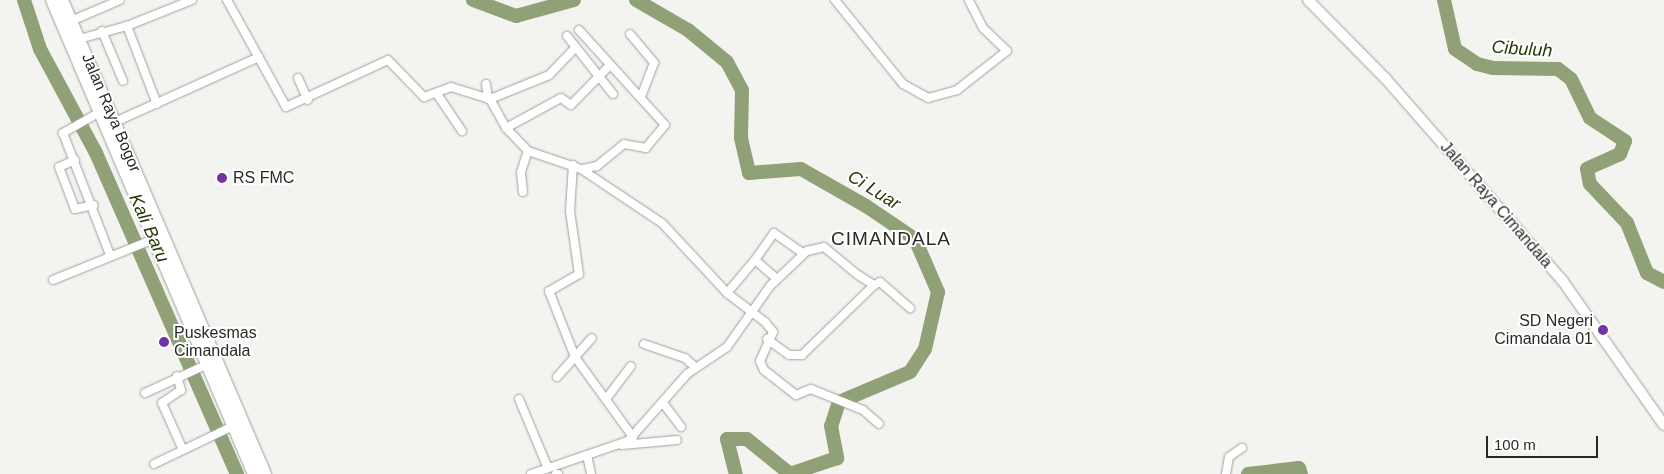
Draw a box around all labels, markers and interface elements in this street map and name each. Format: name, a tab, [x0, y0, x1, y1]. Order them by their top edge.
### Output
water label: Cibuluh	[1491, 36, 1553, 62]
street label: Jalan Raya Bogor	[77, 51, 145, 175]
street label: Jalan Raya Cimandala	[1436, 138, 1556, 272]
water label: Ci Luar	[844, 165, 904, 215]
place label: RS FMC	[233, 168, 294, 188]
marker: RS FMC	[215, 171, 229, 185]
water label: Kali Baru	[124, 190, 174, 266]
district label: CIMANDALA	[830, 228, 952, 250]
place label: SD Negeri Cimandala 01	[1494, 311, 1593, 349]
place label: Puskesmas Cimandala	[174, 323, 257, 361]
marker: SD Negeri Cimandala 01	[1597, 324, 1609, 336]
marker: Puskesmas Cimandala	[158, 336, 170, 348]
scale bar	[1489, 426, 1602, 458]
text: 100 m	[1494, 436, 1536, 453]

